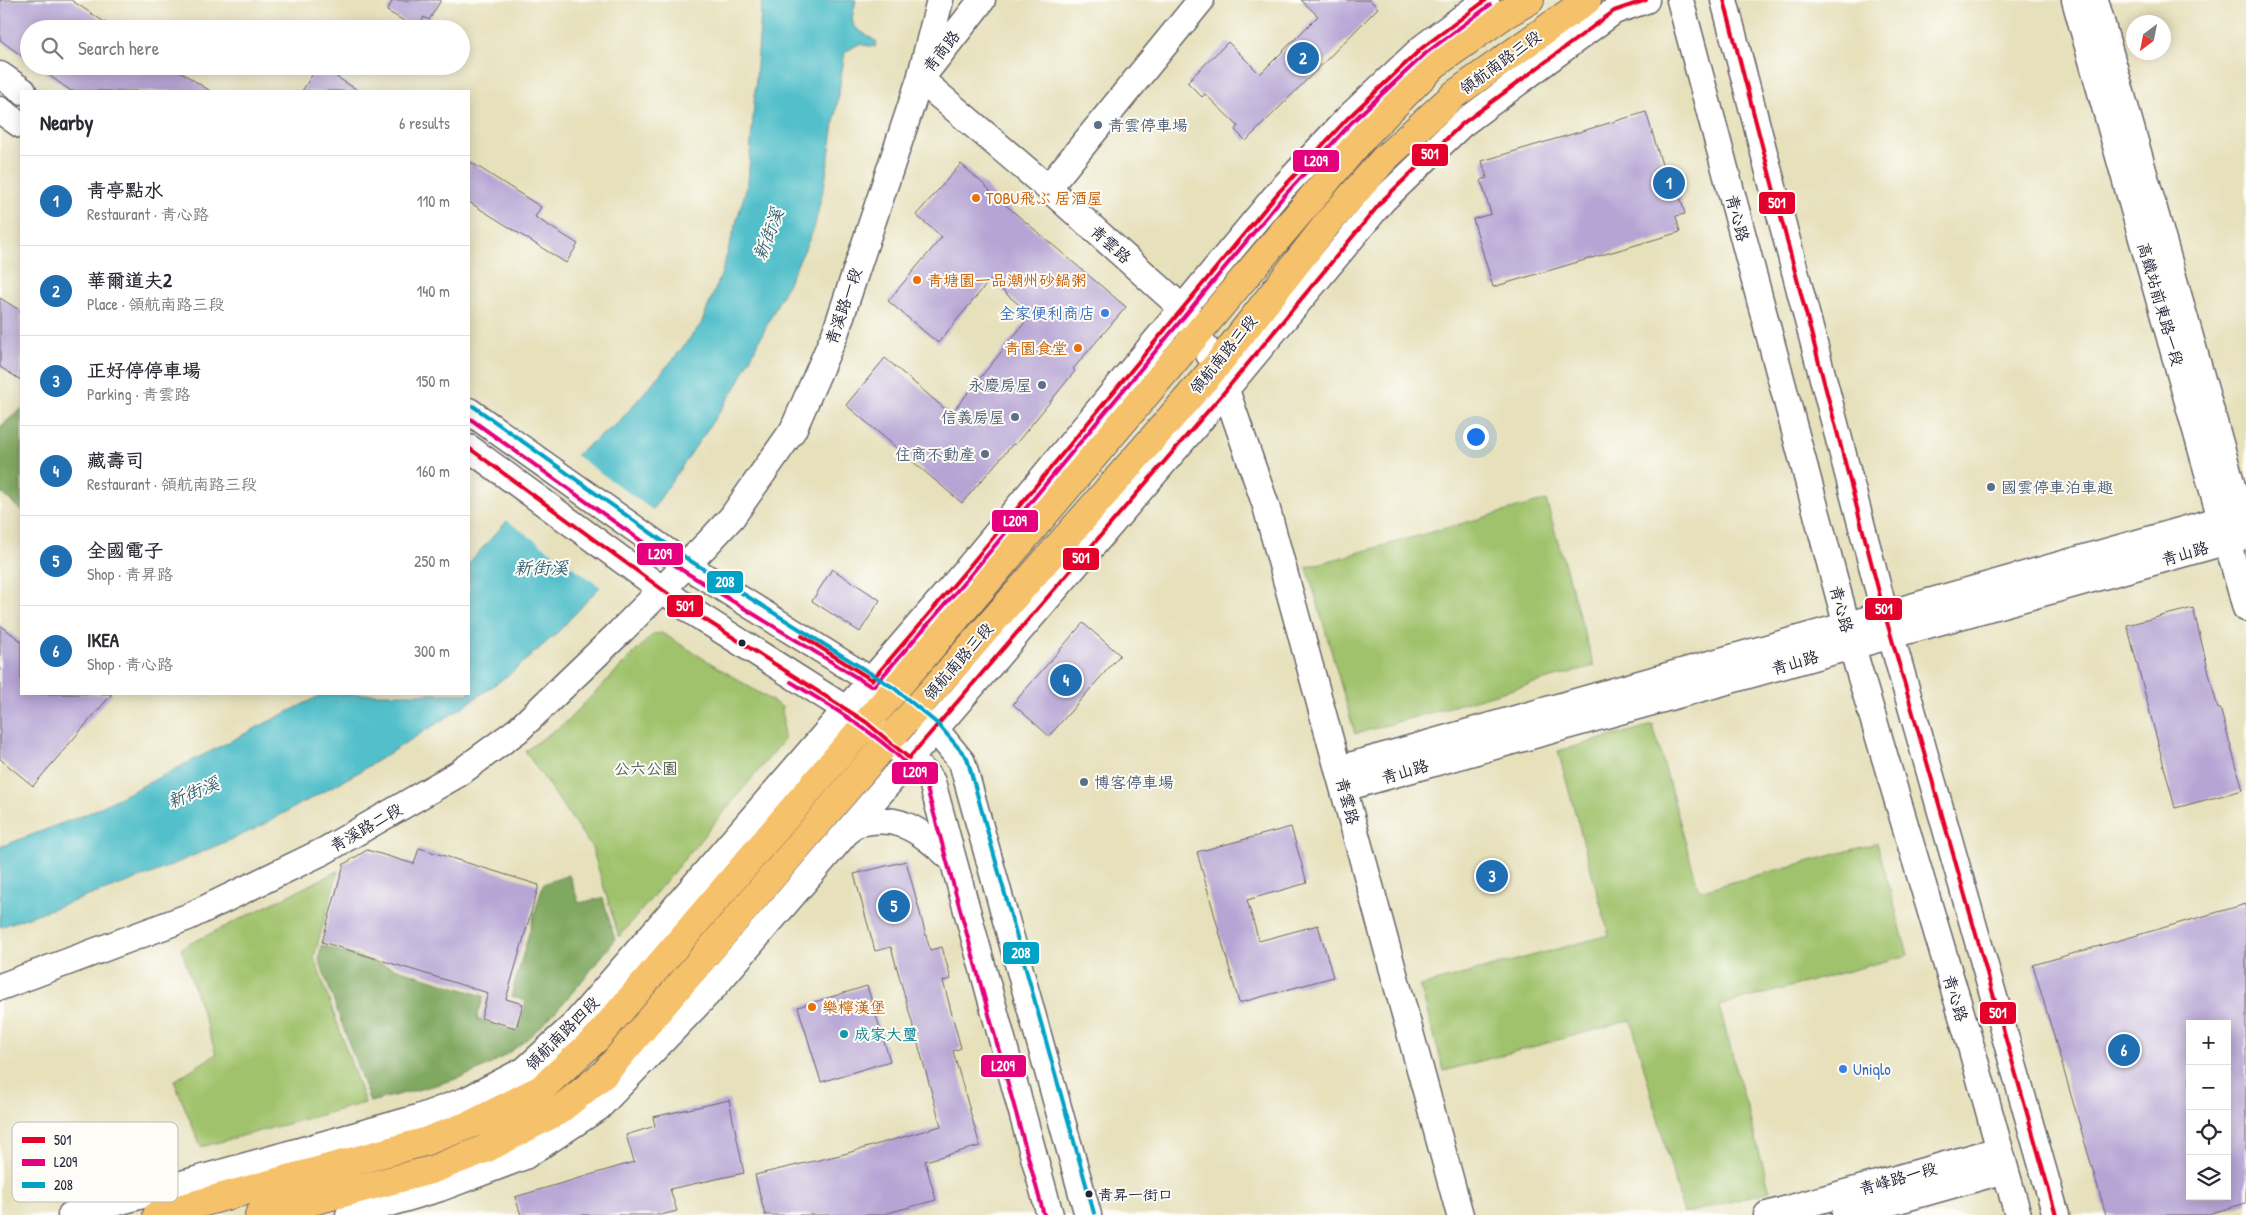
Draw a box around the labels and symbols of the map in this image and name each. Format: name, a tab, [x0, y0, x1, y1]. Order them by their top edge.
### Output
north arrow	[2126, 15, 2171, 60]
street label: 青商路	[918, 25, 964, 77]
street label: 領航南路三段	[1455, 25, 1545, 99]
pin: 2	[1287, 39, 1319, 77]
place label: 青雲停車場	[1108, 114, 1188, 136]
marker: 青雲停車場	[1092, 119, 1104, 131]
line badge: 501	[1411, 143, 1449, 167]
text: 501	[1421, 144, 1439, 163]
line badge: L209	[1292, 149, 1340, 173]
text: L209	[1304, 151, 1328, 170]
pin: 1	[1653, 164, 1685, 202]
place label: TOBU飛ぶ 居酒屋	[986, 187, 1103, 209]
line badge: 501	[1758, 191, 1796, 215]
marker: TOBU飛ぶ 居酒屋	[970, 192, 982, 204]
street label: 青心路	[1721, 192, 1755, 244]
text: 501	[1768, 193, 1786, 212]
water label: 新街溪	[747, 203, 790, 264]
street label: 青雲路	[1086, 220, 1136, 268]
street label: 高鐵站前東路一段	[2133, 239, 2189, 369]
street label: 青溪路一段	[820, 265, 866, 347]
place label: 青塘園一品潮州砂鍋粥	[927, 269, 1087, 291]
marker: 青塘園一品潮州砂鍋粥	[911, 274, 923, 286]
place label: 全家便利商店	[999, 302, 1095, 324]
marker: 全家便利商店	[1099, 307, 1111, 319]
street label: 領航南路三段	[1184, 310, 1262, 398]
place label: 青園食堂	[1004, 337, 1068, 359]
marker: 青園食堂	[1072, 342, 1084, 354]
place label: 永慶房屋	[968, 374, 1032, 396]
marker: 永慶房屋	[1036, 379, 1048, 391]
place label: 信義房屋	[941, 406, 1005, 428]
marker: 信義房屋	[1009, 411, 1021, 423]
your location	[1463, 424, 1489, 450]
place label: 住商不動產	[895, 443, 975, 465]
marker: 住商不動產	[979, 448, 991, 460]
place label: 國雲停車泊車趣	[2001, 476, 2113, 498]
marker: 國雲停車泊車趣	[1985, 481, 1997, 493]
line badge: L209	[991, 509, 1039, 533]
text: L209	[1003, 511, 1027, 530]
street label: 青山路	[2159, 536, 2211, 570]
line badge: L209	[636, 542, 684, 566]
text: L209	[648, 544, 672, 563]
line badge: 501	[1062, 547, 1100, 571]
text: 501	[1072, 548, 1090, 567]
water label: 新街溪	[514, 555, 569, 580]
line badge: 208	[706, 570, 744, 594]
text: 208	[716, 572, 734, 591]
street label: 青心路	[1825, 583, 1859, 635]
line badge: 501	[666, 594, 704, 618]
text: 501	[676, 596, 694, 615]
line badge: 501	[1864, 597, 1903, 621]
text: 501	[1875, 599, 1893, 618]
street label: 領航南路三段	[918, 618, 998, 704]
unlabelled marker	[737, 638, 747, 648]
street label: 青山路	[1769, 645, 1821, 679]
pin: 4	[1050, 661, 1082, 699]
street label: 青山路	[1379, 754, 1431, 788]
park label: 公六公園	[614, 757, 678, 779]
line badge: L209	[891, 761, 939, 785]
text: L209	[903, 762, 927, 781]
water label: 新街溪	[163, 770, 224, 814]
place label: 博客停車場	[1094, 771, 1174, 793]
street label: 青雲路	[1331, 775, 1365, 827]
marker: 博客停車場	[1078, 776, 1090, 788]
street label: 青溪路二段	[326, 797, 406, 857]
pin: 3	[1476, 857, 1508, 895]
pin: 5	[878, 887, 910, 925]
line badge: 208	[1002, 941, 1040, 965]
text: 208	[1012, 943, 1030, 962]
street label: 青心路	[1938, 972, 1974, 1024]
street label: 領航南路四段	[520, 991, 604, 1075]
place label: 樂檸漢堡	[822, 996, 886, 1018]
marker: 樂檸漢堡	[806, 1001, 818, 1013]
line badge: 501	[1979, 1001, 2017, 1025]
text: 501	[1989, 1003, 2007, 1022]
place label: 成家大璽	[854, 1023, 918, 1045]
marker: 成家大璽	[838, 1028, 850, 1040]
pin: 6	[2108, 1031, 2140, 1069]
line badge: L209	[980, 1054, 1027, 1078]
text: L209	[991, 1056, 1015, 1075]
place label: Uniqlo	[1853, 1058, 1891, 1080]
marker: Uniqlo	[1837, 1063, 1849, 1075]
legend	[12, 1122, 178, 1202]
text: 501	[54, 1130, 71, 1149]
text: L209	[54, 1152, 77, 1171]
street label: 青峰路一段	[1857, 1156, 1939, 1200]
text: 208	[54, 1175, 73, 1194]
place label: 青昇一街口	[1098, 1184, 1173, 1205]
marker: 青昇一街口	[1084, 1189, 1094, 1199]

